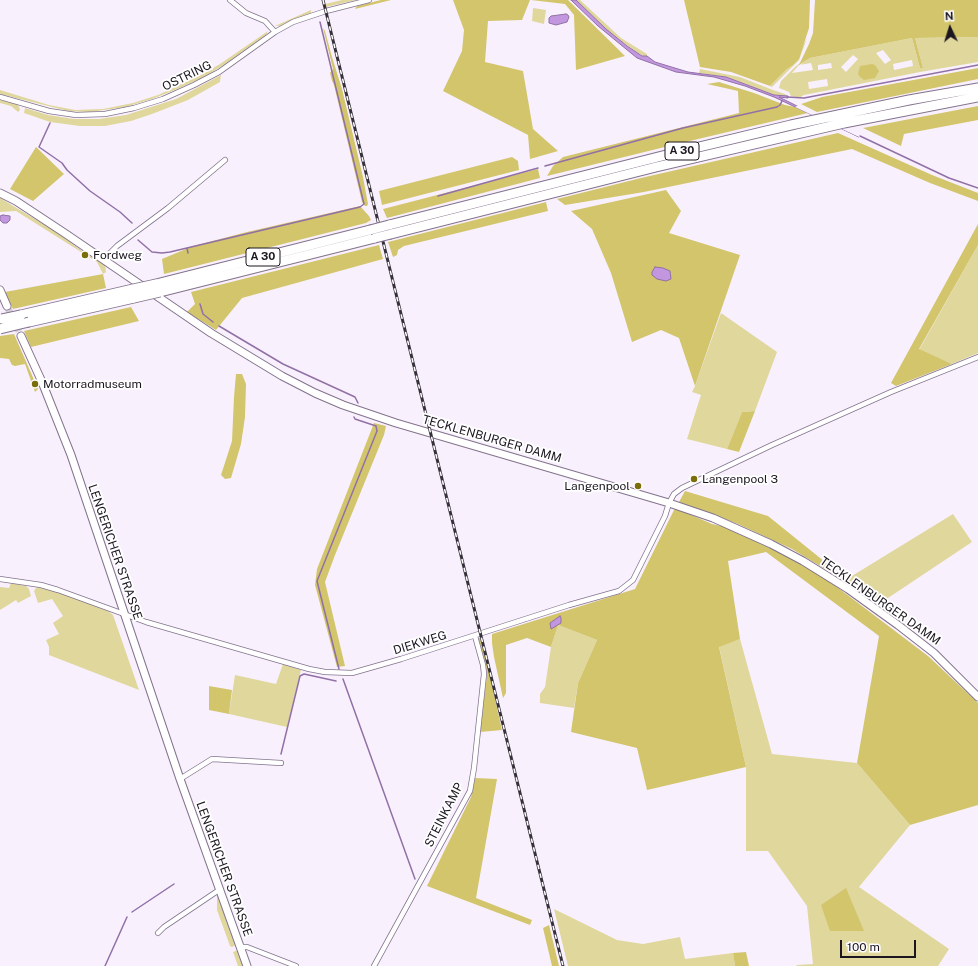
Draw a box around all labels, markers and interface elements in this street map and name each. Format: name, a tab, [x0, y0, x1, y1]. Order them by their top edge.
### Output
north arrow	[930, 8, 970, 48]
text: N	[944, 10, 954, 22]
street label: OSTRING	[160, 58, 214, 94]
road number: A 30	[665, 142, 699, 160]
place label: Fordweg	[93, 248, 142, 262]
road number: A 30	[246, 248, 280, 266]
marker: Fordweg	[80, 250, 90, 260]
place label: Motorradmuseum	[43, 377, 142, 391]
marker: Motorradmuseum	[30, 379, 40, 389]
street label: TECKLENBURGER DAMM	[421, 412, 563, 466]
place label: Langenpool 3	[702, 472, 778, 486]
marker: Langenpool 3	[689, 474, 699, 484]
place label: Langenpool	[564, 479, 630, 493]
marker: Langenpool	[633, 481, 643, 491]
street label: LENGERICHER STRASSE	[85, 482, 145, 622]
street label: TECKLENBURGER DAMM	[817, 554, 943, 648]
street label: DIEKWEG	[391, 628, 449, 658]
street label: STEINKAMP	[422, 781, 466, 849]
street label: LENGERICHER STRASSE	[193, 800, 255, 938]
scale bar	[842, 932, 918, 958]
text: 100 m	[847, 940, 880, 954]

